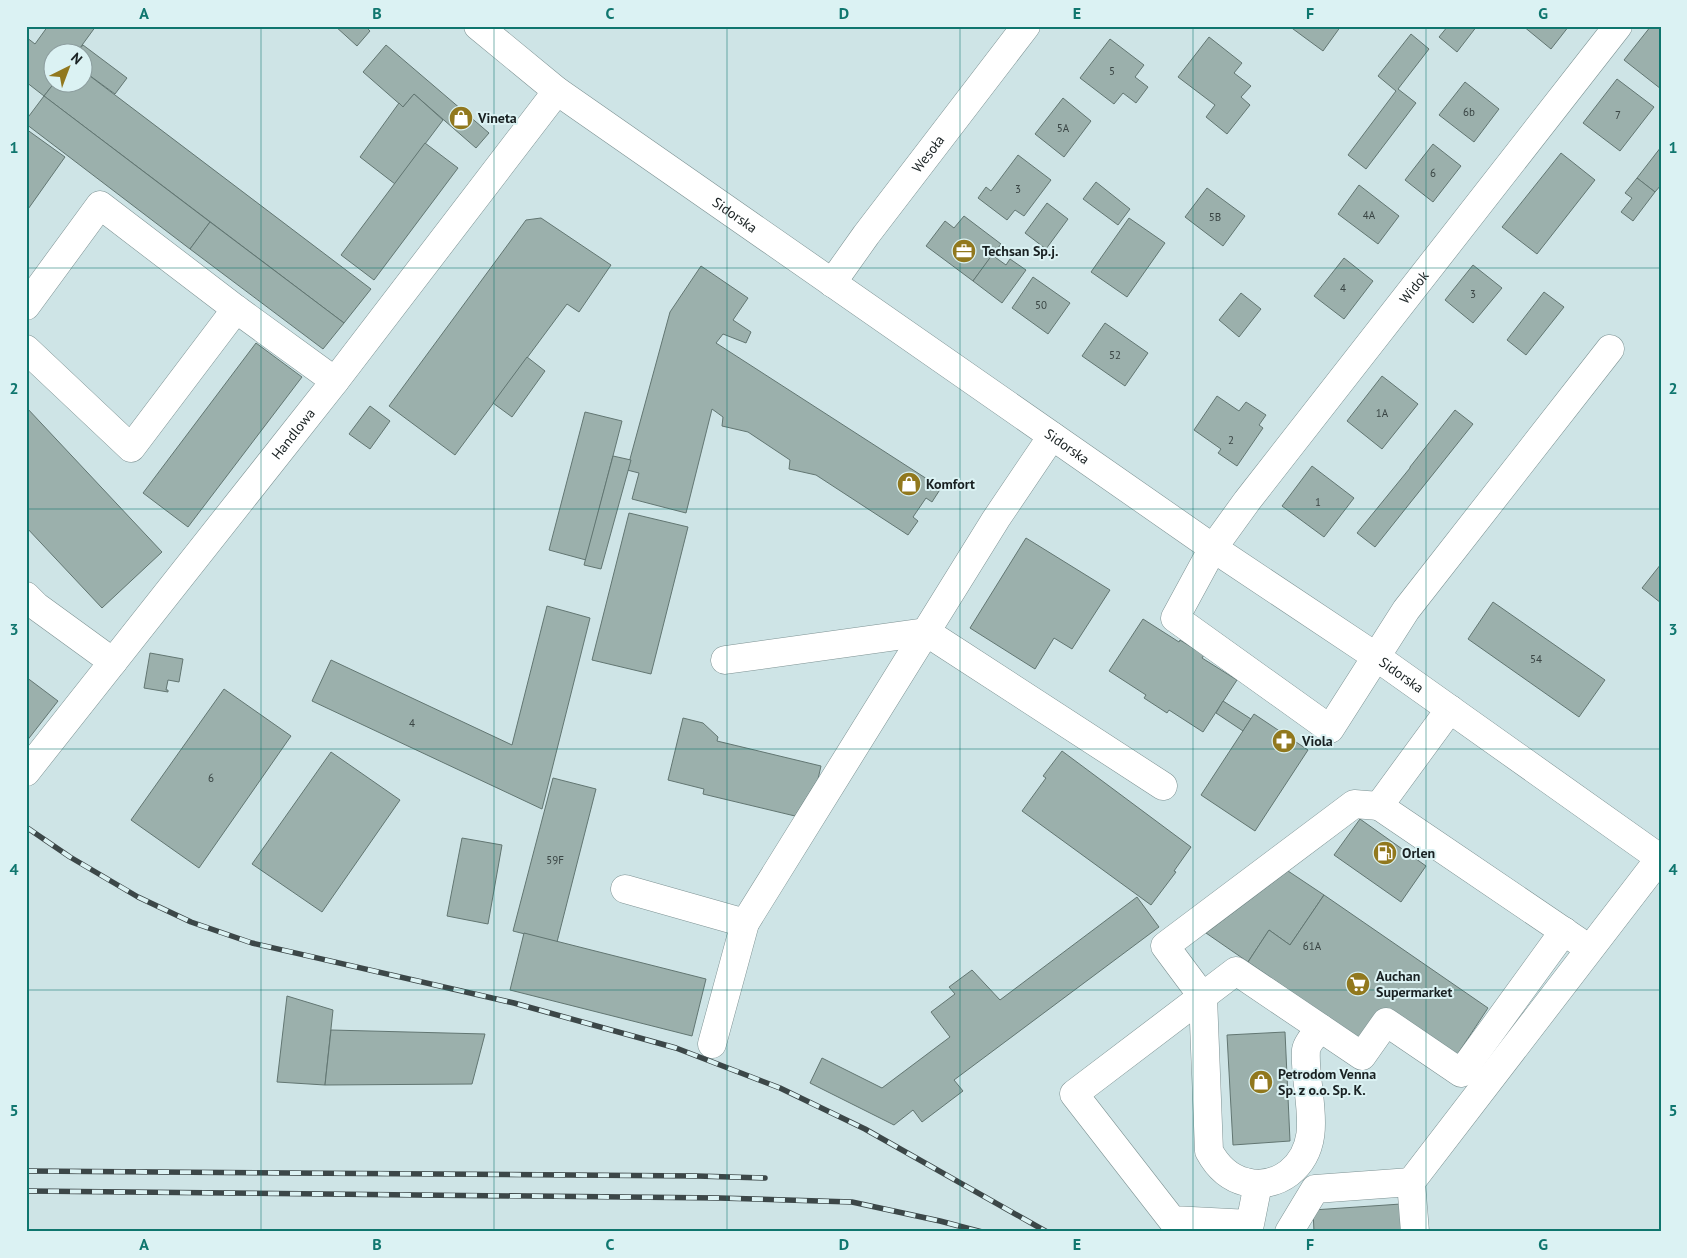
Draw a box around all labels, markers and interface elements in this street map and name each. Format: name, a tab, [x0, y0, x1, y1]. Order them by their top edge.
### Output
text: A	[139, 3, 149, 23]
text: B	[372, 3, 382, 23]
text: C	[606, 3, 615, 23]
text: D	[839, 3, 849, 23]
text: E	[1073, 3, 1081, 23]
text: F	[1306, 3, 1314, 23]
text: G	[1538, 3, 1548, 23]
north arrow	[42, 42, 92, 92]
text: N	[67, 49, 86, 68]
house number: 5	[1109, 64, 1115, 78]
shop icon: Vineta	[448, 105, 474, 131]
house number: 6b	[1463, 105, 1475, 119]
house number: 7	[1615, 108, 1621, 122]
place label: Vineta	[477, 109, 517, 127]
house number: 5A	[1057, 121, 1070, 135]
street label: Wesoła	[908, 131, 948, 176]
text: 1	[9, 137, 19, 157]
text: 1	[1668, 137, 1678, 157]
house number: 6	[1430, 166, 1436, 180]
house number: 3	[1015, 182, 1021, 196]
street label: Sidorska	[709, 193, 761, 237]
house number: 4A	[1363, 208, 1376, 222]
house number: 5B	[1209, 210, 1221, 224]
office icon: Techsan Sp.j.	[951, 238, 977, 264]
place label: Techsan Sp.j.	[982, 242, 1058, 260]
street label: Widok	[1395, 267, 1433, 307]
house number: 4	[1340, 281, 1346, 295]
house number: 3	[1470, 287, 1476, 301]
house number: 50	[1035, 298, 1047, 312]
house number: 52	[1109, 348, 1121, 362]
text: 2	[9, 378, 19, 398]
text: 2	[1668, 378, 1678, 398]
street label: Handlowa	[267, 405, 319, 463]
house number: 1A	[1376, 406, 1389, 420]
street label: Sidorska	[1041, 425, 1093, 468]
house number: 2	[1228, 433, 1234, 447]
shop icon: Komfort	[896, 471, 922, 497]
place label: Komfort	[926, 475, 975, 493]
house number: 1	[1315, 495, 1321, 509]
text: 3	[9, 619, 19, 639]
text: 3	[1668, 619, 1678, 639]
house number: 54	[1530, 652, 1542, 666]
street label: Sidorska	[1376, 653, 1427, 697]
house number: 4	[409, 716, 415, 730]
pharmacy icon: Viola	[1271, 728, 1297, 754]
place label: Viola	[1301, 732, 1333, 750]
house number: 6	[208, 771, 214, 785]
fuel station icon: Orlen	[1372, 840, 1398, 866]
place label: Orlen	[1402, 844, 1435, 862]
house number: 59F	[546, 853, 564, 867]
text: 4	[9, 859, 19, 879]
text: 4	[1668, 859, 1678, 879]
house number: 61A	[1303, 939, 1322, 953]
place label: Auchan Supermarket	[1376, 967, 1452, 1001]
supermarket icon: Auchan Supermarket	[1345, 971, 1371, 997]
place label: Petrodom Venna Sp. z o.o. Sp. K.	[1278, 1065, 1376, 1099]
shop icon: Petrodom Venna Sp. z o.o. Sp. K.	[1248, 1069, 1274, 1095]
text: 5	[9, 1100, 19, 1120]
text: 5	[1668, 1100, 1678, 1120]
text: A	[139, 1234, 149, 1254]
text: B	[372, 1234, 382, 1254]
text: C	[606, 1234, 615, 1254]
text: D	[839, 1234, 849, 1254]
text: E	[1073, 1234, 1081, 1254]
text: F	[1306, 1234, 1314, 1254]
text: G	[1538, 1234, 1548, 1254]

